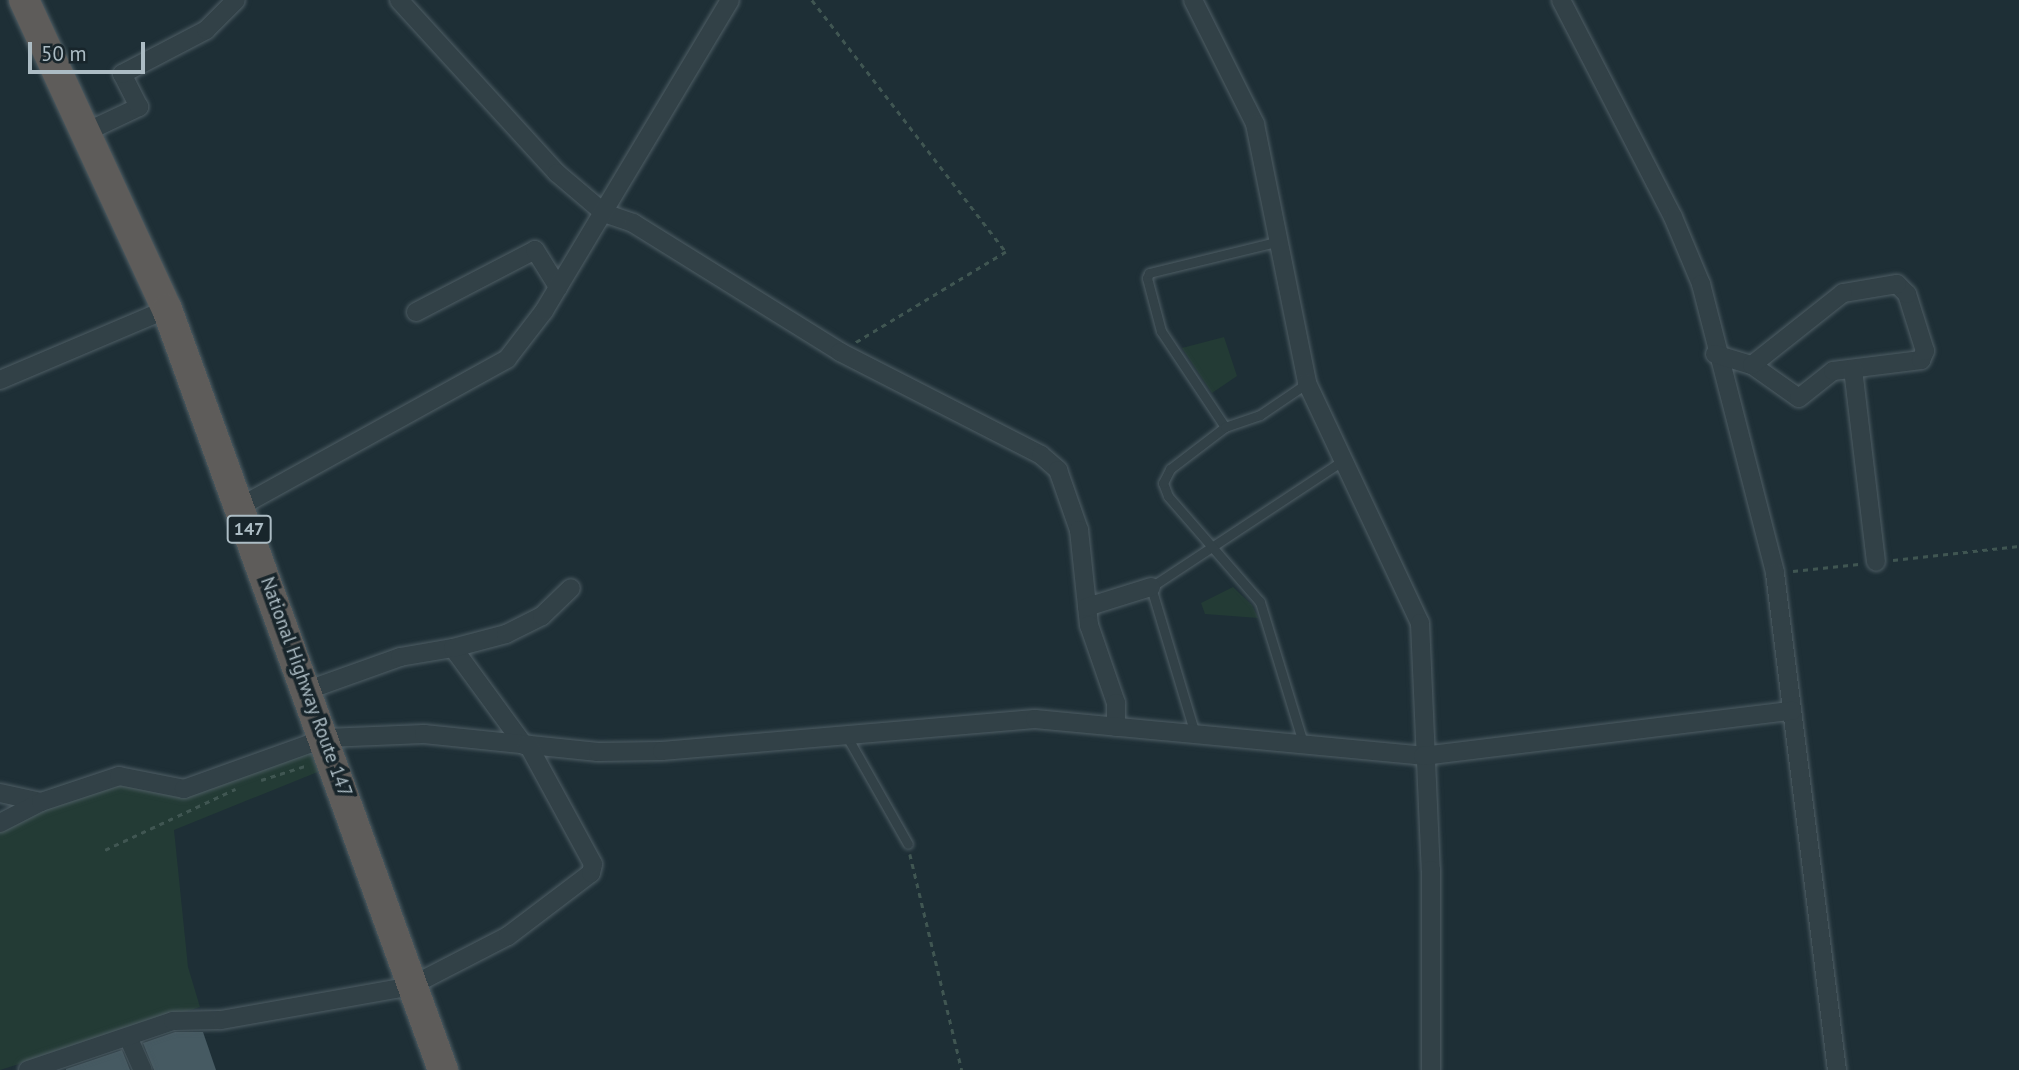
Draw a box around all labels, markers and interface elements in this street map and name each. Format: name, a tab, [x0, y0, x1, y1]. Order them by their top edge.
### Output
scale bar	[32, 28, 149, 72]
text: 50 m	[41, 40, 87, 67]
road number: 147	[226, 514, 272, 544]
street label: National Highway Route 147	[255, 574, 357, 800]

